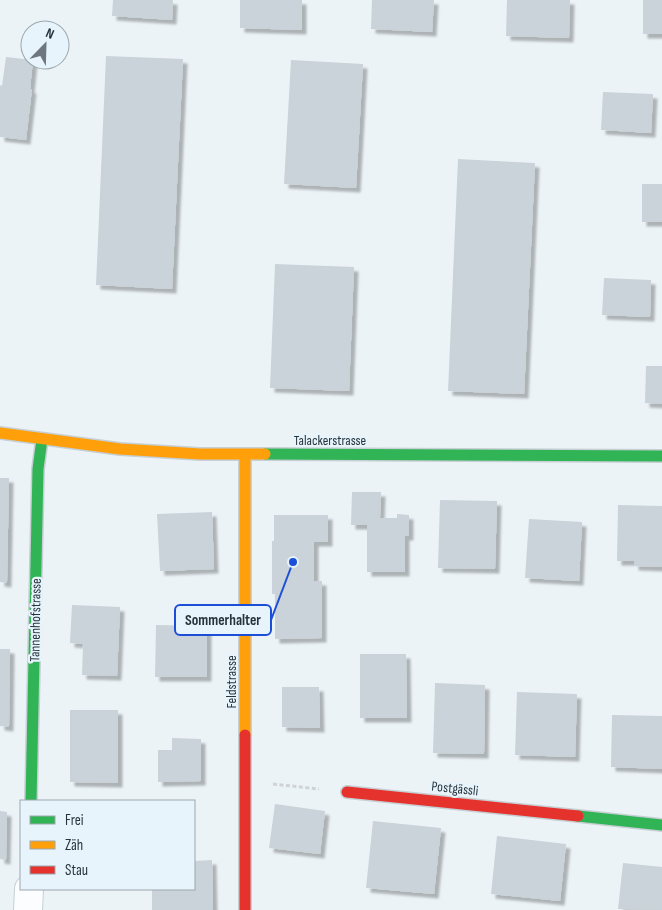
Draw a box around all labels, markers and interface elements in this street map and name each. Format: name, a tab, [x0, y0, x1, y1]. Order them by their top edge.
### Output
north arrow	[20, 20, 70, 70]
text: N	[43, 24, 57, 43]
street label: Talackerstrasse	[294, 432, 366, 449]
street label: Tannenhofstrasse	[26, 578, 45, 662]
callout: Sommerhalter	[175, 605, 271, 635]
text: Sommerhalter	[185, 611, 261, 630]
street label: Feldstrasse	[223, 655, 240, 709]
street label: Postgässli	[431, 778, 479, 799]
legend	[20, 800, 195, 890]
text: Frei	[65, 811, 84, 830]
text: Zäh	[65, 836, 83, 855]
text: Stau	[65, 861, 88, 880]

